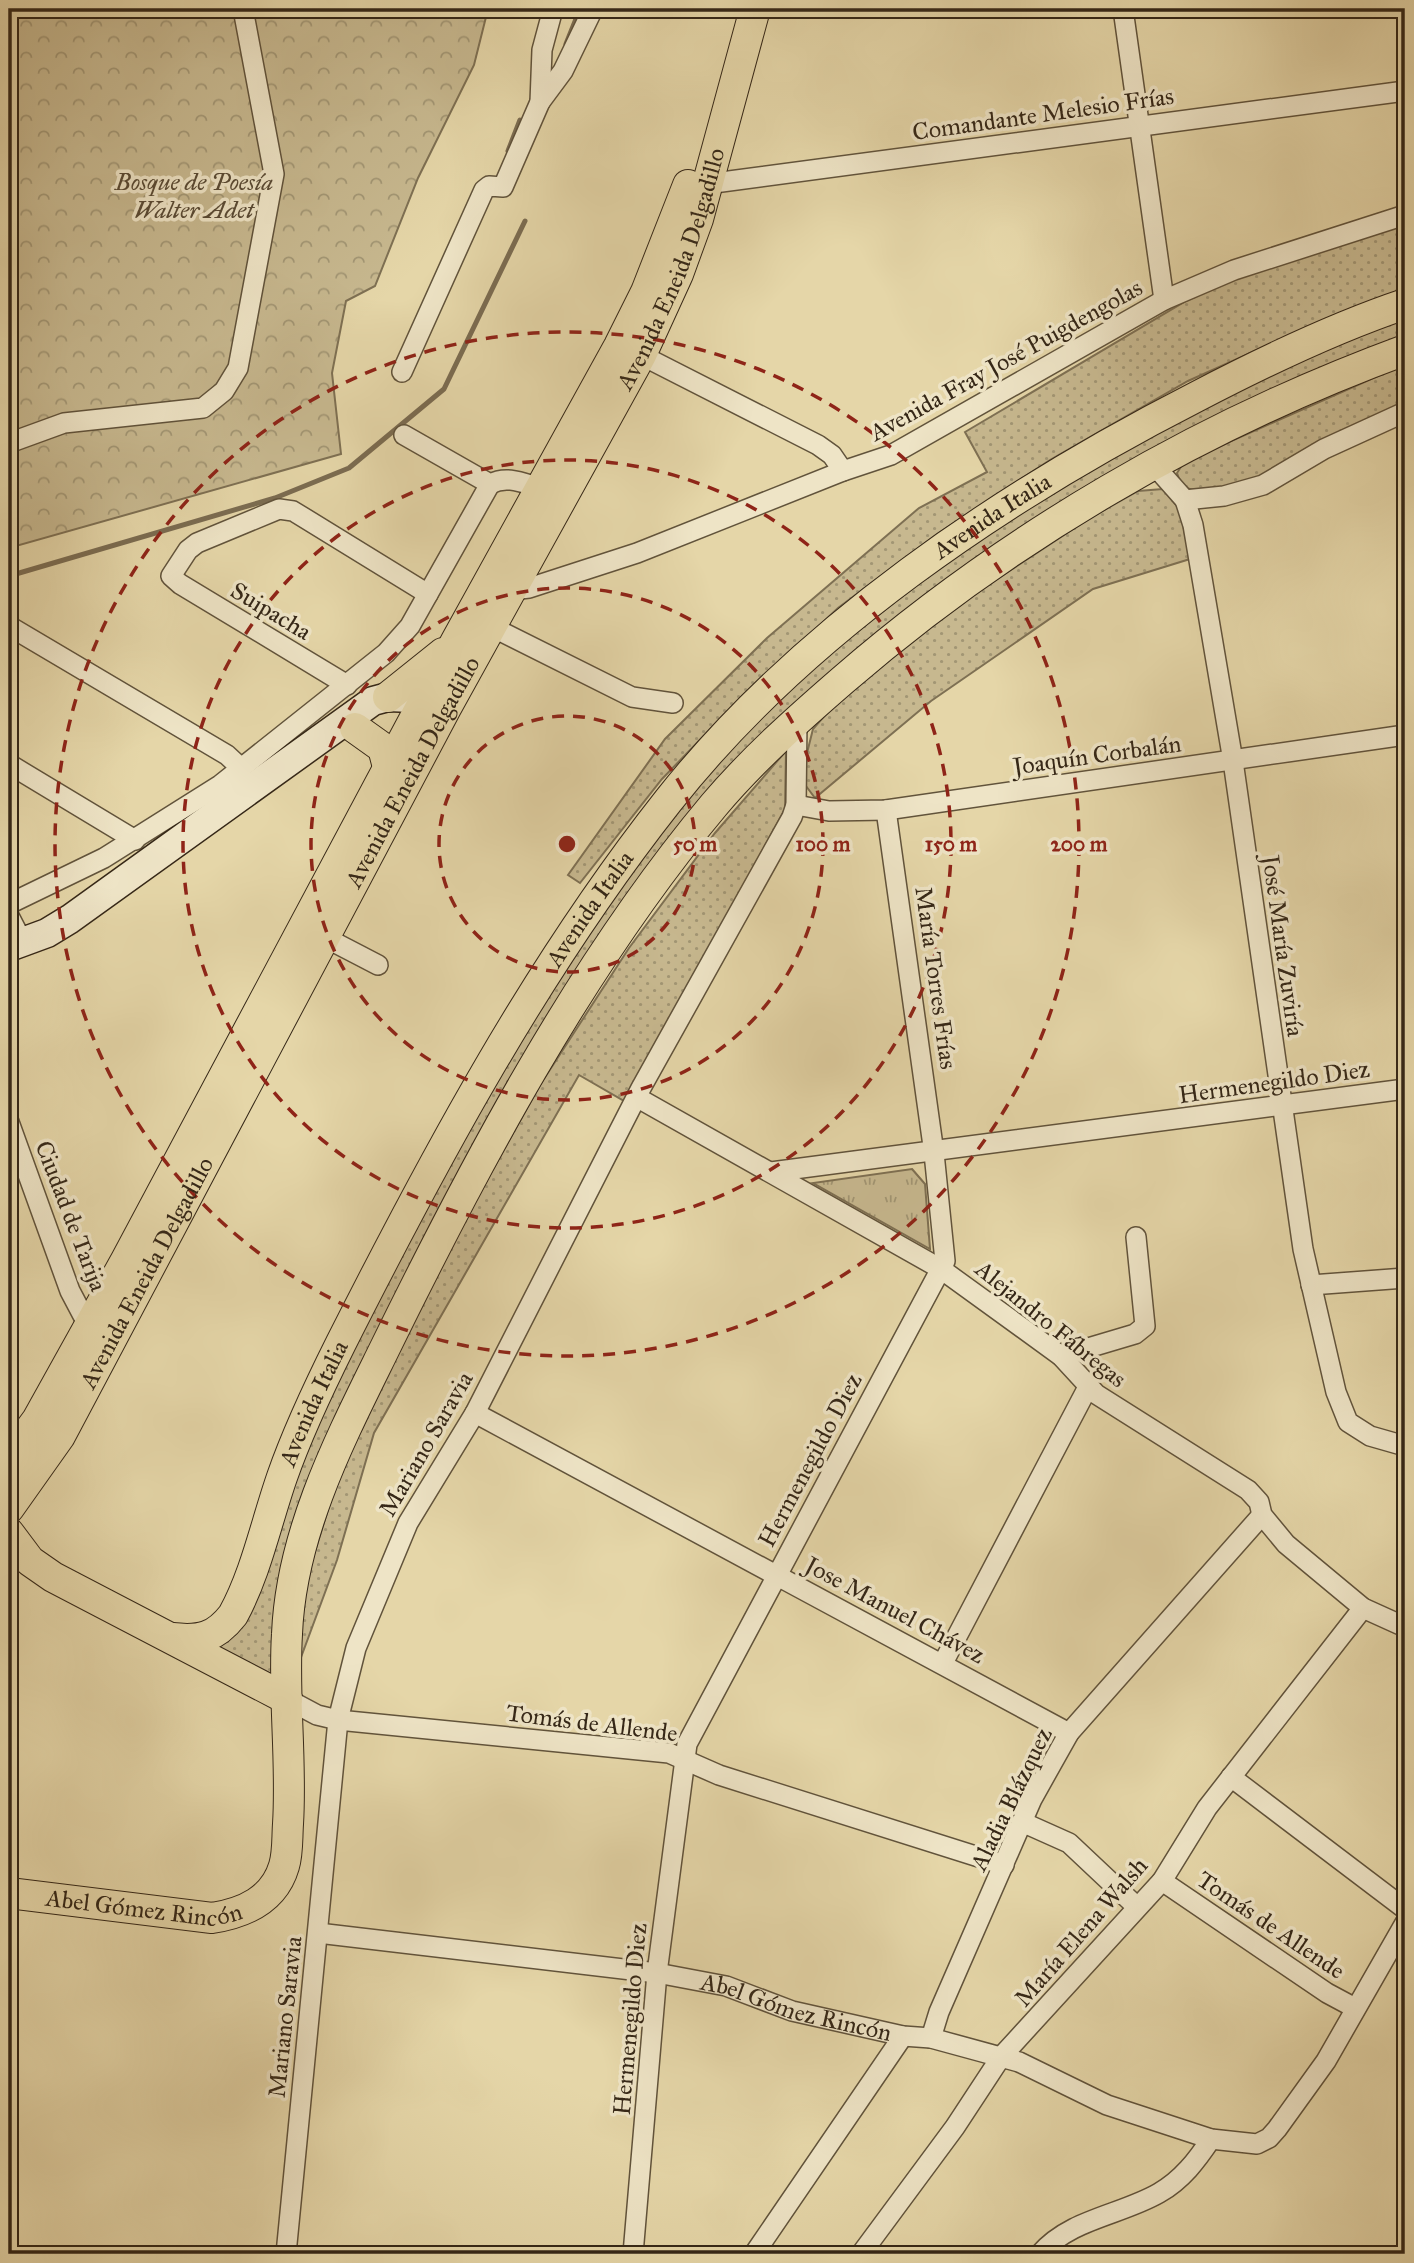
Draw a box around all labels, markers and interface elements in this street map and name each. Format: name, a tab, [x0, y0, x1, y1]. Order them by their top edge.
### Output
street label: Comandante Melesio Frías	[910, 81, 1176, 147]
street label: Avenida Eneida Delgadillo	[609, 145, 732, 396]
park label: Bosque de Poesía Walter Adet	[114, 167, 273, 225]
street label: Avenida Fray José Puigdengolas	[864, 272, 1148, 448]
street label: Avenida Italia	[926, 466, 1057, 566]
street label: Suipacha	[225, 575, 318, 647]
street label: Avenida Eneida Delgadillo	[338, 651, 487, 894]
street label: Joaquín Corbalán	[1008, 728, 1183, 782]
text: 50 m	[673, 831, 717, 857]
text: 100 m	[796, 831, 851, 857]
text: 150 m	[925, 831, 977, 857]
text: 200 m	[1051, 831, 1108, 857]
centre of rings	[555, 832, 579, 856]
street label: Avenida Italia	[539, 844, 641, 974]
street label: José María Zuviría	[1255, 850, 1311, 1039]
street label: María Torres Frías	[908, 885, 964, 1071]
street label: Hermenegildo Diez	[1176, 1054, 1372, 1110]
street label: Ciudad de Tarija	[29, 1136, 114, 1296]
street label: Avenida Eneida Delgadillo	[72, 1152, 220, 1395]
street label: Alejandro Fábregas	[969, 1253, 1133, 1394]
street label: Avenida Italia	[272, 1335, 355, 1471]
street label: Mariano Saravia	[372, 1365, 480, 1522]
street label: Hermenegildo Diez	[751, 1368, 869, 1552]
street label: Jose Manuel Chávez	[797, 1549, 990, 1670]
street label: Tomás de Allende	[505, 1698, 679, 1748]
street label: Aladia Blázquez	[963, 1722, 1059, 1876]
street label: María Elena Walsh	[1008, 1851, 1154, 2013]
street label: Tomás de Allende	[1191, 1864, 1351, 1986]
street label: Abel Gómez Rincón	[43, 1883, 246, 1933]
street label: Hermenegildo Diez	[607, 1922, 653, 2116]
street label: Mariano Saravia	[262, 1934, 308, 2099]
street label: Abel Gómez Rincón	[697, 1966, 894, 2048]

